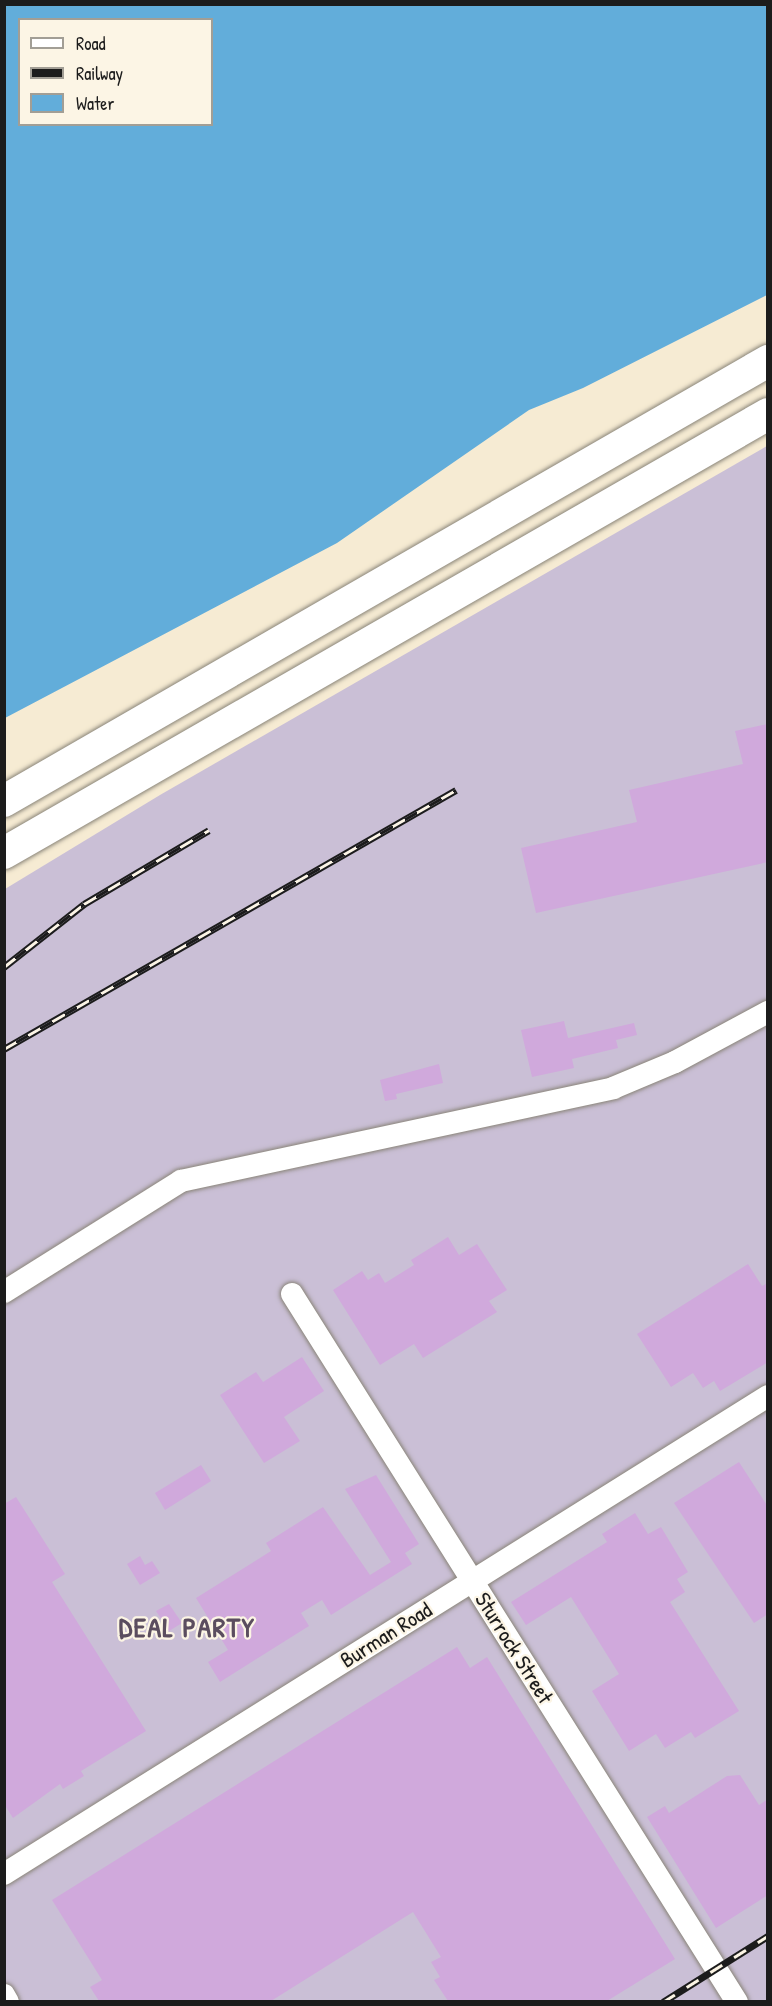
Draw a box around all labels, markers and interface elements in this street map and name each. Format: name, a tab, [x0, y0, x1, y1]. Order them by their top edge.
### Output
legend	[18, 18, 213, 126]
text: Road	[76, 31, 106, 56]
text: Railway	[76, 61, 123, 86]
text: Water	[76, 91, 114, 116]
street label: Sturrock Street	[469, 1587, 559, 1709]
street label: Burman Road	[335, 1596, 437, 1674]
district label: DEAL PARTY	[119, 1610, 255, 1644]

